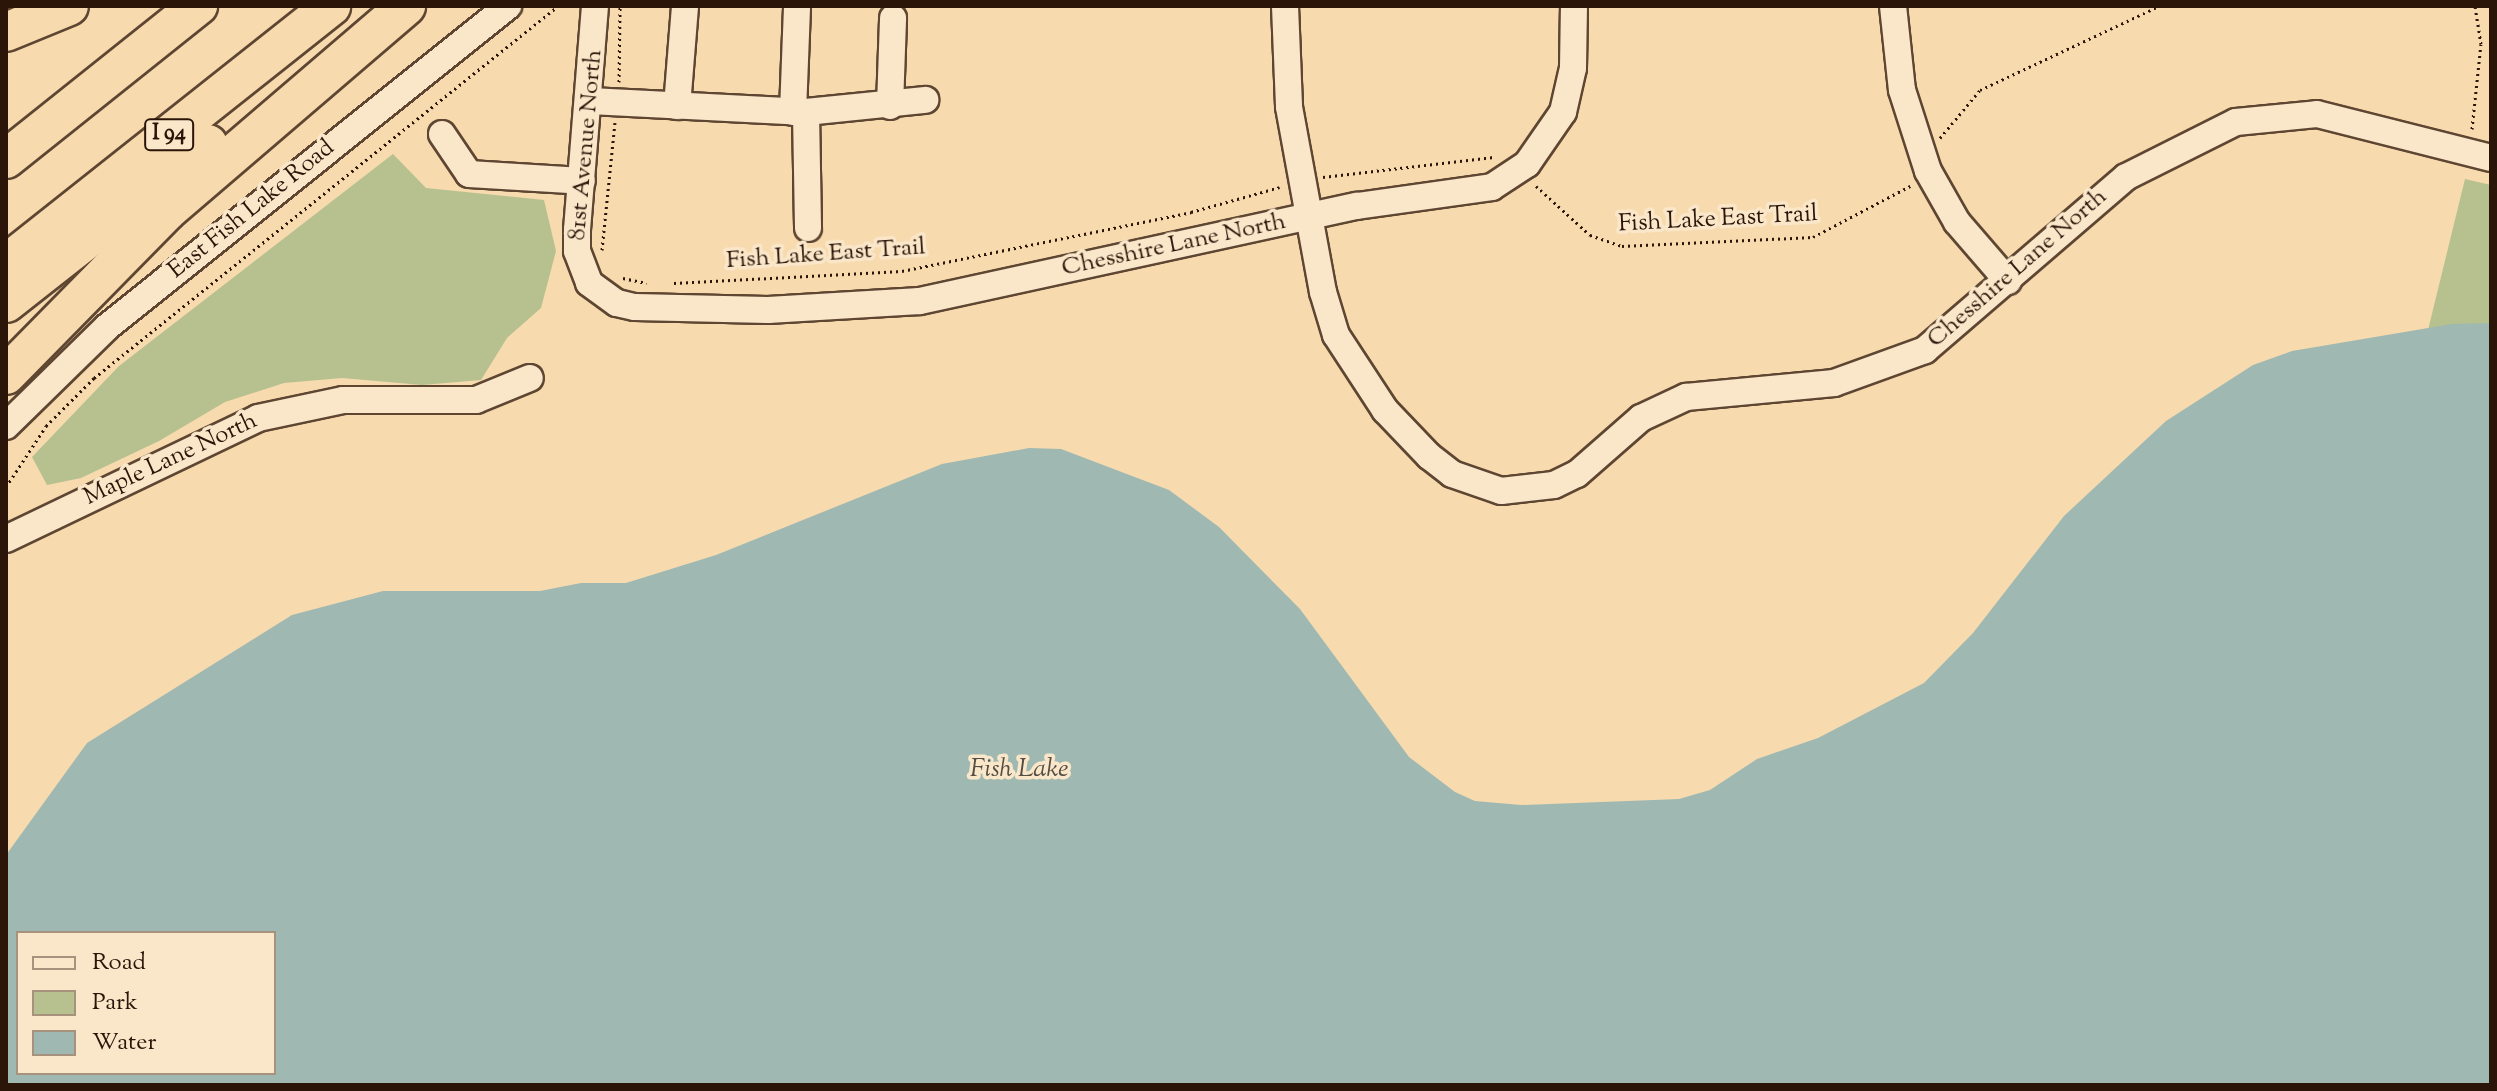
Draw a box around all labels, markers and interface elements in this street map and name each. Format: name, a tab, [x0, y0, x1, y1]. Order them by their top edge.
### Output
street label: 81st Avenue North	[564, 48, 610, 242]
road number: I 94	[143, 117, 195, 153]
street label: East Fish Lake Road	[163, 134, 341, 286]
street label: Chesshire Lane North	[1922, 183, 2114, 355]
street label: Fish Lake East Trail	[1618, 200, 1818, 240]
street label: Chesshire Lane North	[1059, 208, 1289, 284]
street label: Fish Lake East Trail	[725, 234, 927, 276]
street label: Maple Lane North	[80, 407, 262, 513]
water label: Fish Lake	[970, 754, 1068, 786]
legend	[16, 931, 276, 1075]
text: Road	[92, 946, 146, 980]
text: Park	[92, 986, 138, 1020]
text: Water	[92, 1026, 156, 1060]

